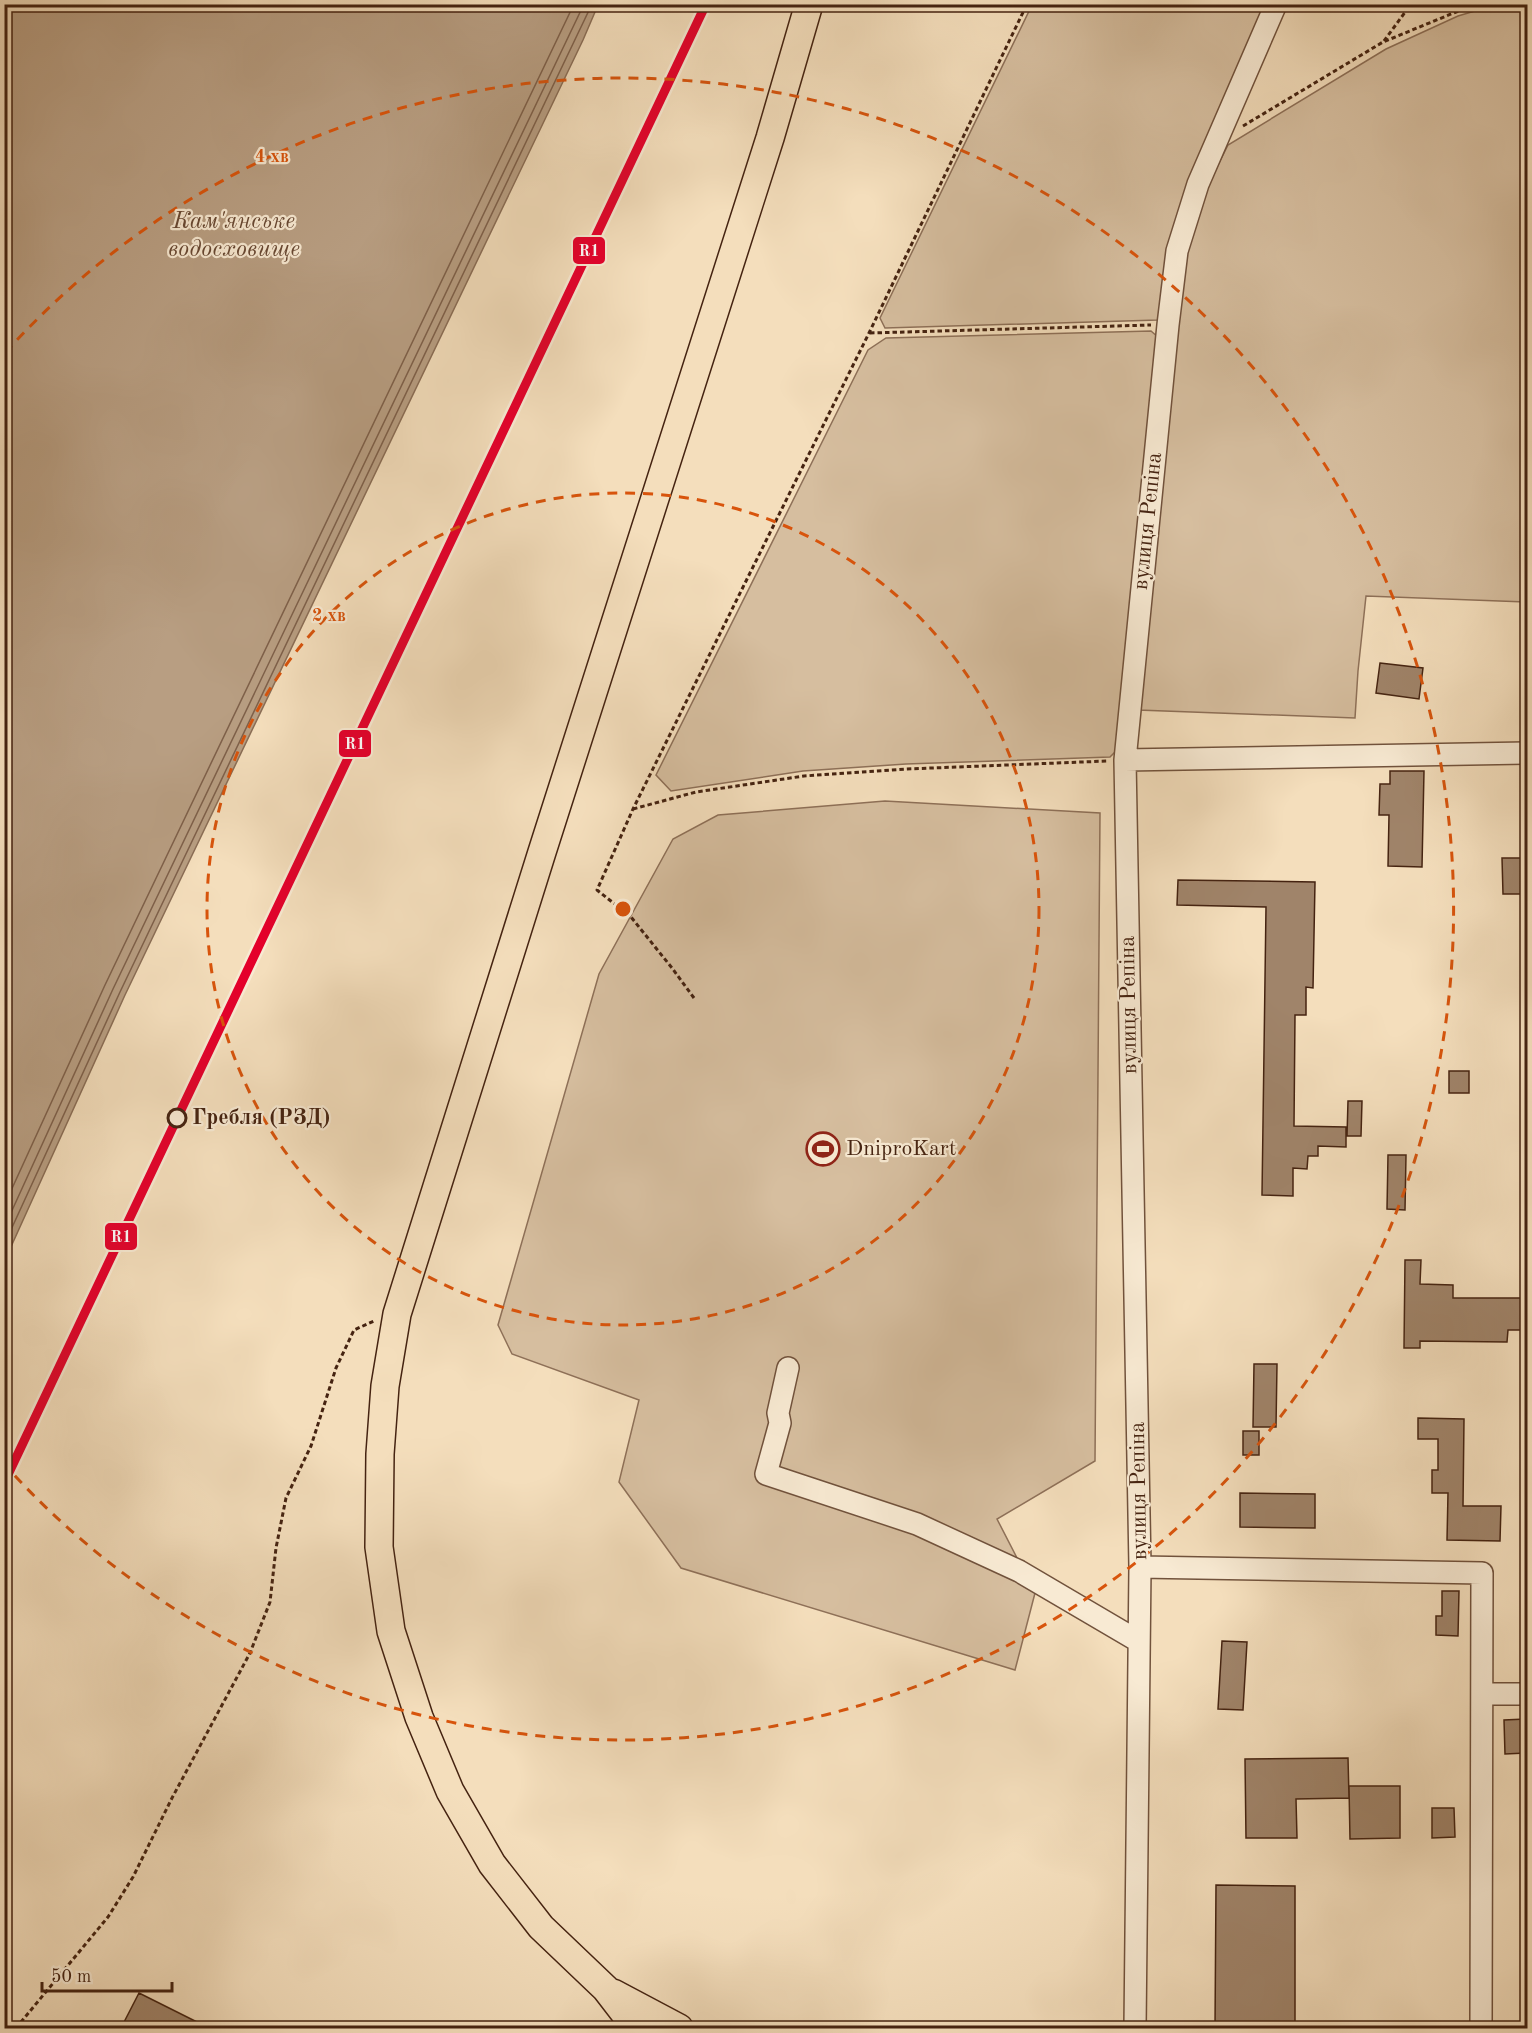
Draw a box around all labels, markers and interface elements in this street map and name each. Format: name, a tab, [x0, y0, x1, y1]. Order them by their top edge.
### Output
text: 4 хв	[255, 148, 289, 166]
water label: Кам'янське водосховище	[168, 210, 300, 262]
line badge: R1	[572, 236, 606, 265]
text: R1	[579, 244, 599, 260]
street label: вулиця Репіна	[1130, 451, 1166, 591]
text: 2 хв	[312, 607, 346, 625]
line badge: R1	[338, 729, 372, 758]
text: R1	[345, 737, 365, 753]
centre of rings	[613, 899, 633, 919]
street label: вулиця Репіна	[1117, 936, 1141, 1074]
place label: Гребля (РЗД)	[192, 1107, 330, 1129]
marker: Гребля (РЗД)	[167, 1108, 187, 1128]
sports icon: DniproKart	[805, 1131, 841, 1167]
place label: DniproKart	[846, 1138, 957, 1160]
line badge: R1	[104, 1222, 138, 1251]
text: R1	[111, 1230, 131, 1246]
street label: вулиця Репіна	[1127, 1422, 1151, 1560]
scale bar	[42, 1955, 172, 1993]
text: 50 m	[51, 1968, 91, 1986]

